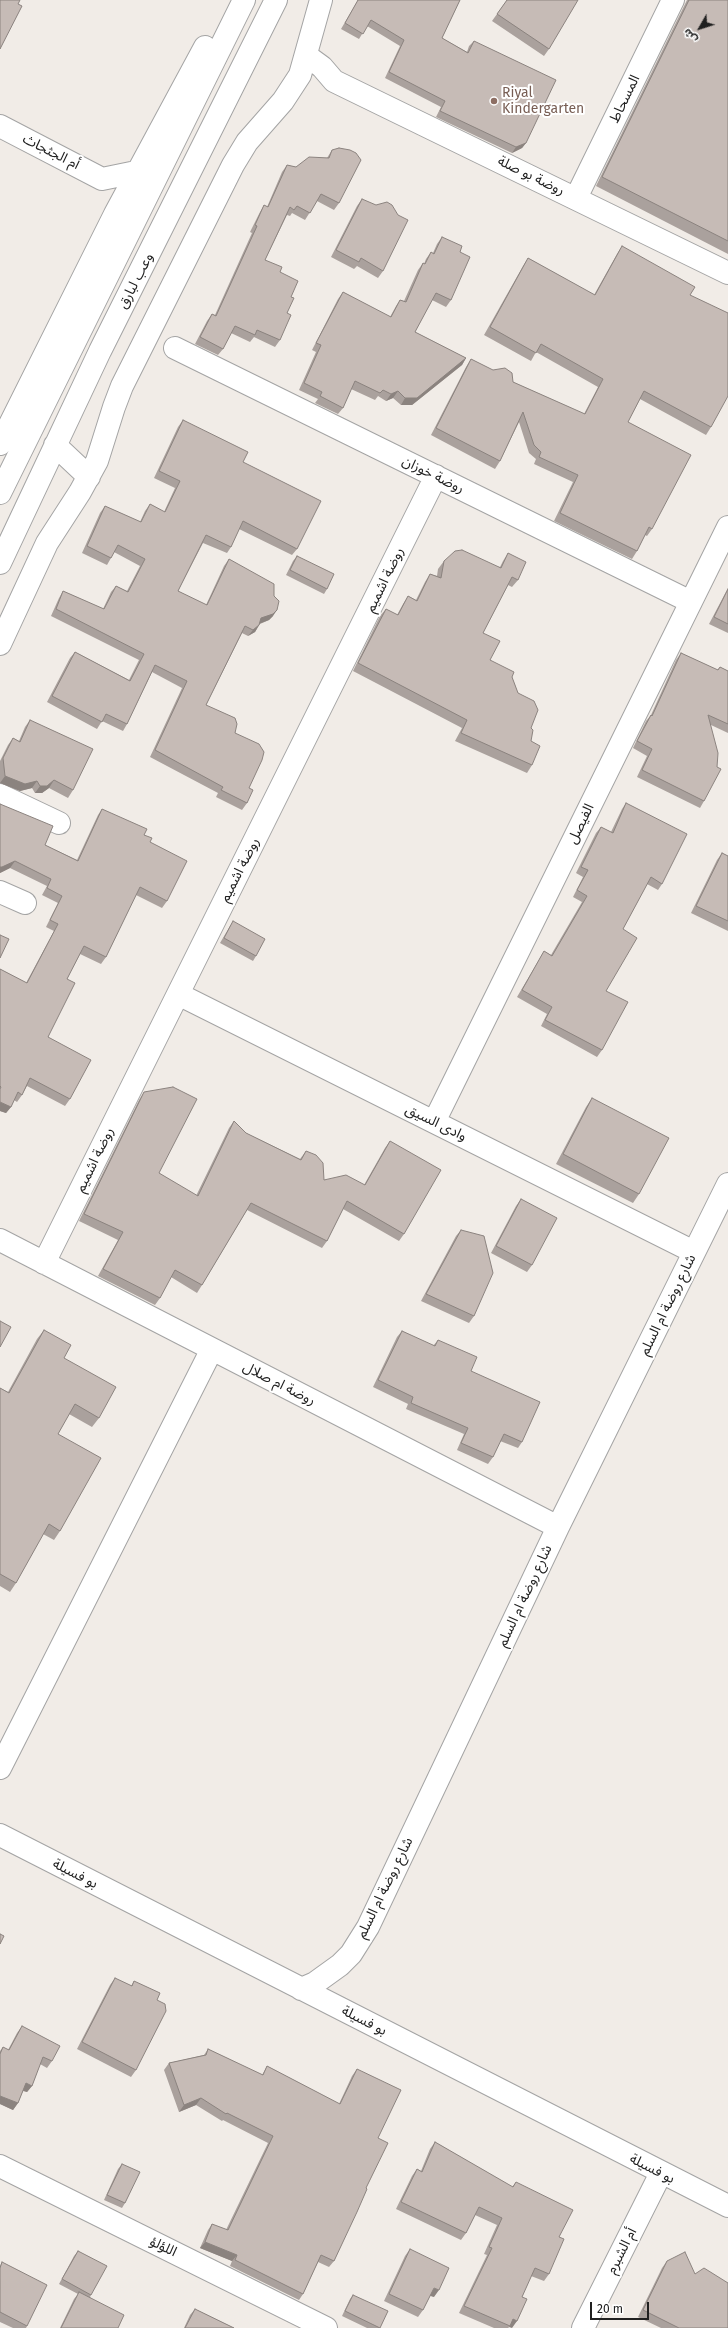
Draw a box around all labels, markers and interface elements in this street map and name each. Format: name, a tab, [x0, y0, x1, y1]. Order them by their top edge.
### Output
north arrow	[680, 8, 720, 48]
text: ش	[680, 26, 700, 46]
street label: المسحاط	[606, 72, 644, 126]
place label: Riyal Kindergarten	[502, 85, 584, 118]
marker: Riyal Kindergarten	[489, 96, 499, 106]
street label: أم الجثجاث	[20, 130, 82, 174]
street label: روضة بو صلة	[495, 153, 567, 199]
street label: وعب لبارق	[115, 250, 157, 312]
street label: روضة خوزان	[399, 453, 467, 497]
street label: روضة اشميم	[362, 545, 408, 615]
street label: الفيصل	[564, 801, 598, 847]
street label: روضة اشميم	[217, 835, 263, 905]
street label: وادى السيق	[403, 1101, 469, 1145]
street label: روضة اشميم	[72, 1125, 118, 1195]
street label: شارع روضة ام السلم	[636, 1252, 700, 1358]
street label: روضة ام صلال	[240, 1359, 318, 1409]
street label: شارع روضة ام السلم	[494, 1542, 556, 1650]
street label: شارع روضة ام السلم	[353, 1835, 417, 1941]
street label: بو فسيلة	[50, 1856, 100, 1892]
street label: بو فسيلة	[339, 2003, 389, 2039]
street label: بو فسيلة	[627, 2151, 677, 2187]
street label: أم الشبرم	[603, 2225, 641, 2277]
street label: اللؤلؤ	[147, 2233, 179, 2261]
scale bar	[592, 2294, 651, 2320]
text: 20 m	[597, 2302, 623, 2316]

